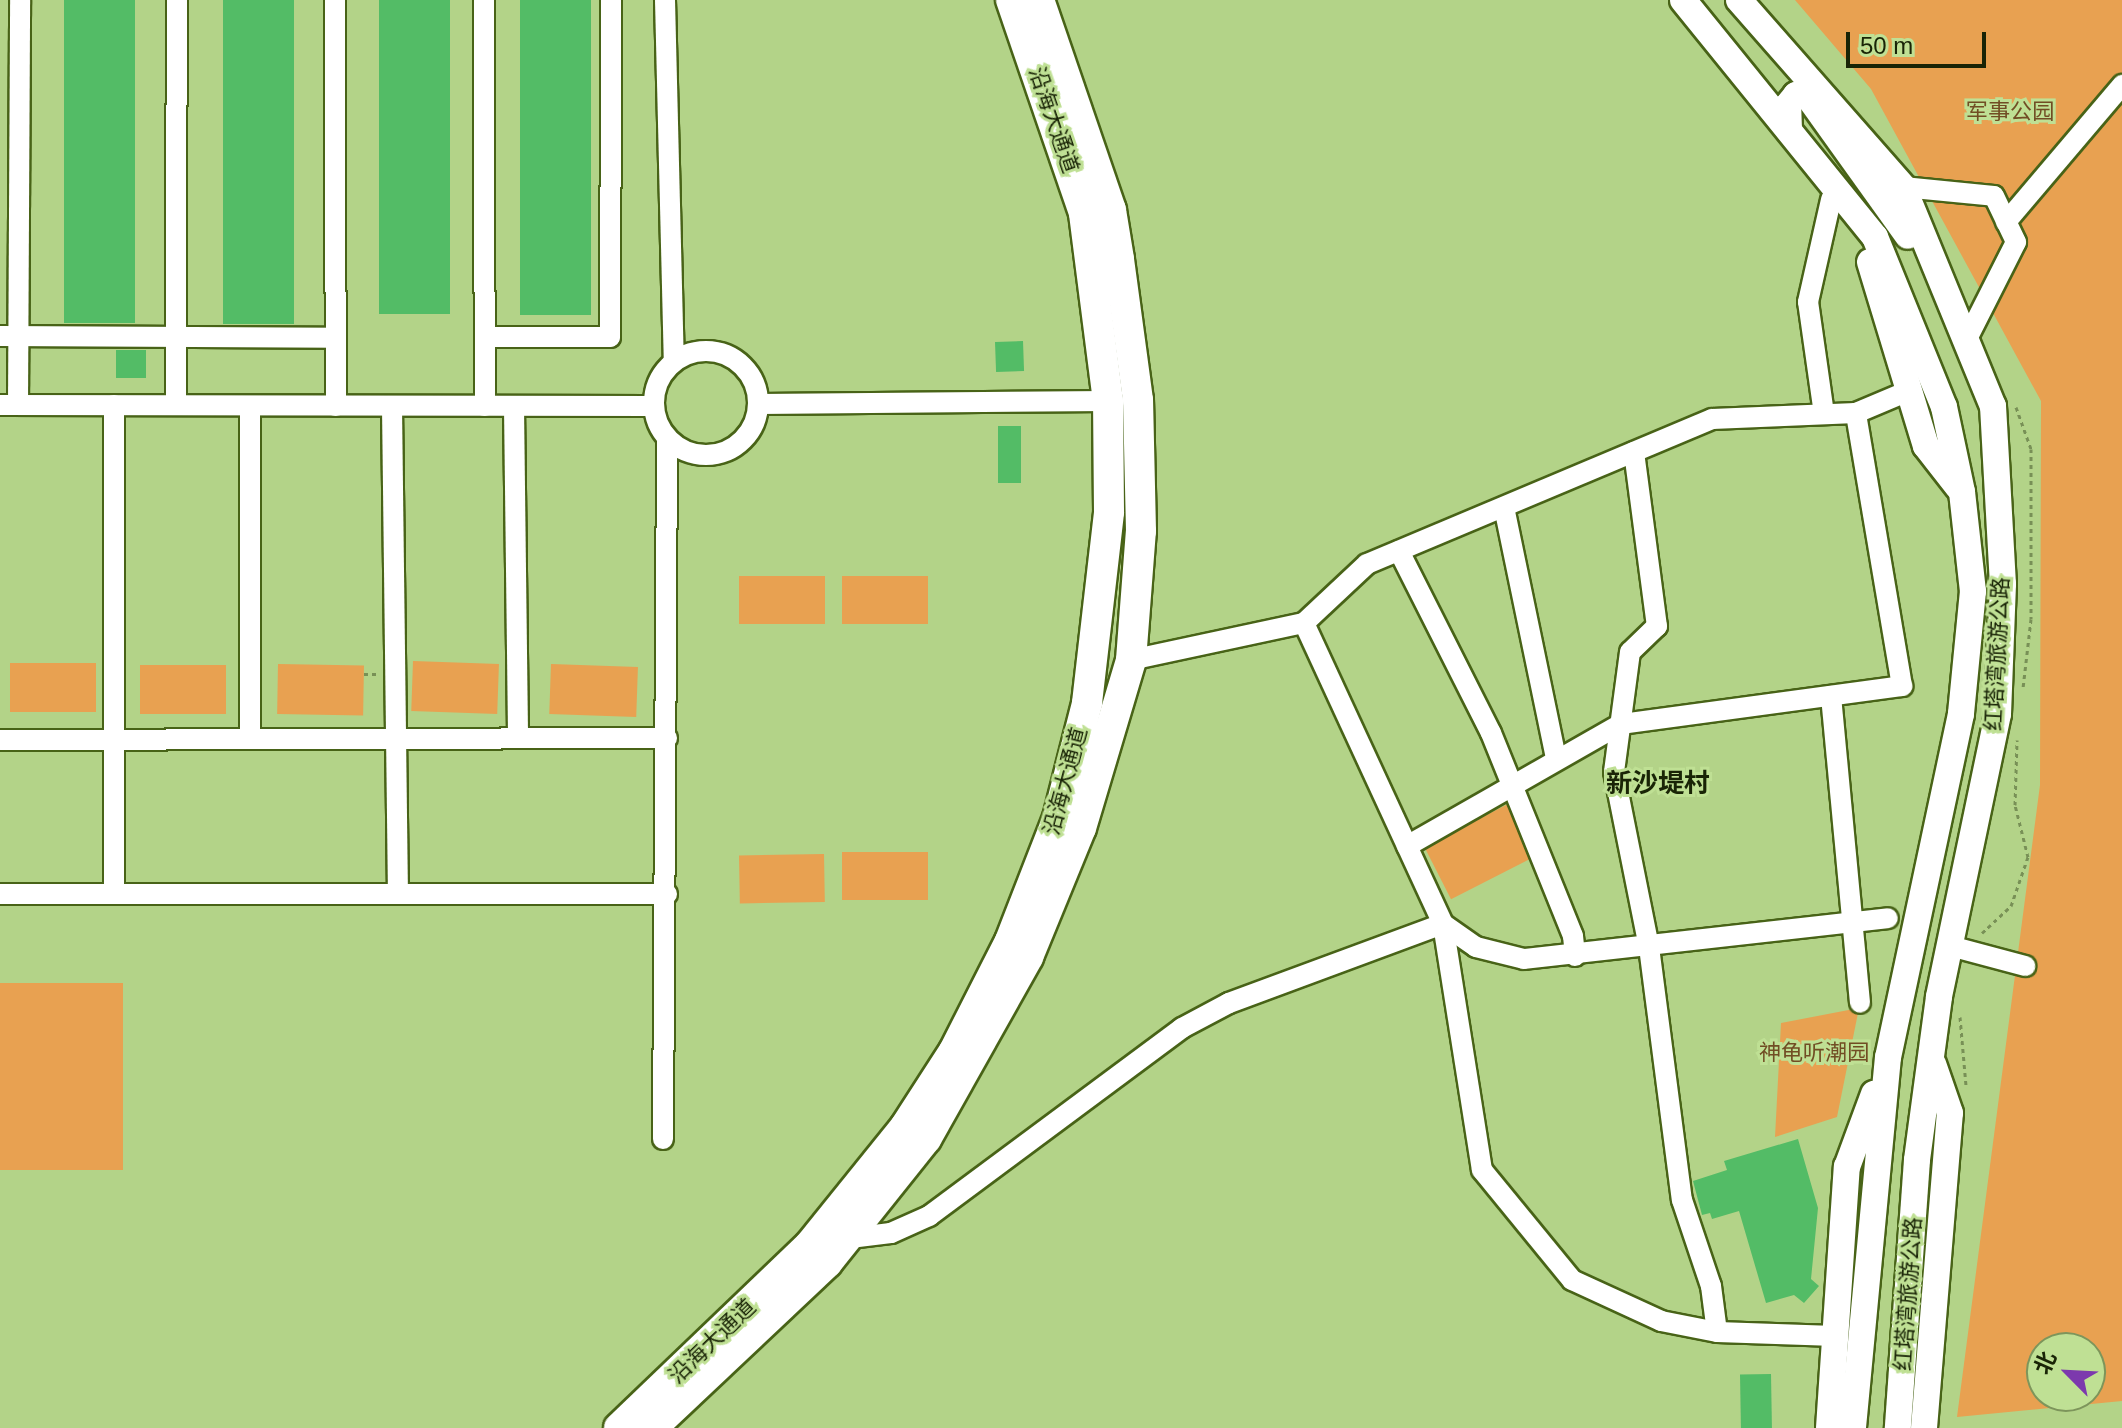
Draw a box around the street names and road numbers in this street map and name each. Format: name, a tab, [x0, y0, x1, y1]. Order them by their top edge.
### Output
street label: 沿海大通道	[1024, 64, 1084, 176]
street label: 红塔湾旅游公路	[1980, 576, 2014, 732]
street label: 沿海大通道	[1038, 724, 1092, 838]
street label: 红塔湾旅游公路	[1889, 1216, 1927, 1372]
street label: 沿海大通道	[663, 1293, 761, 1389]

